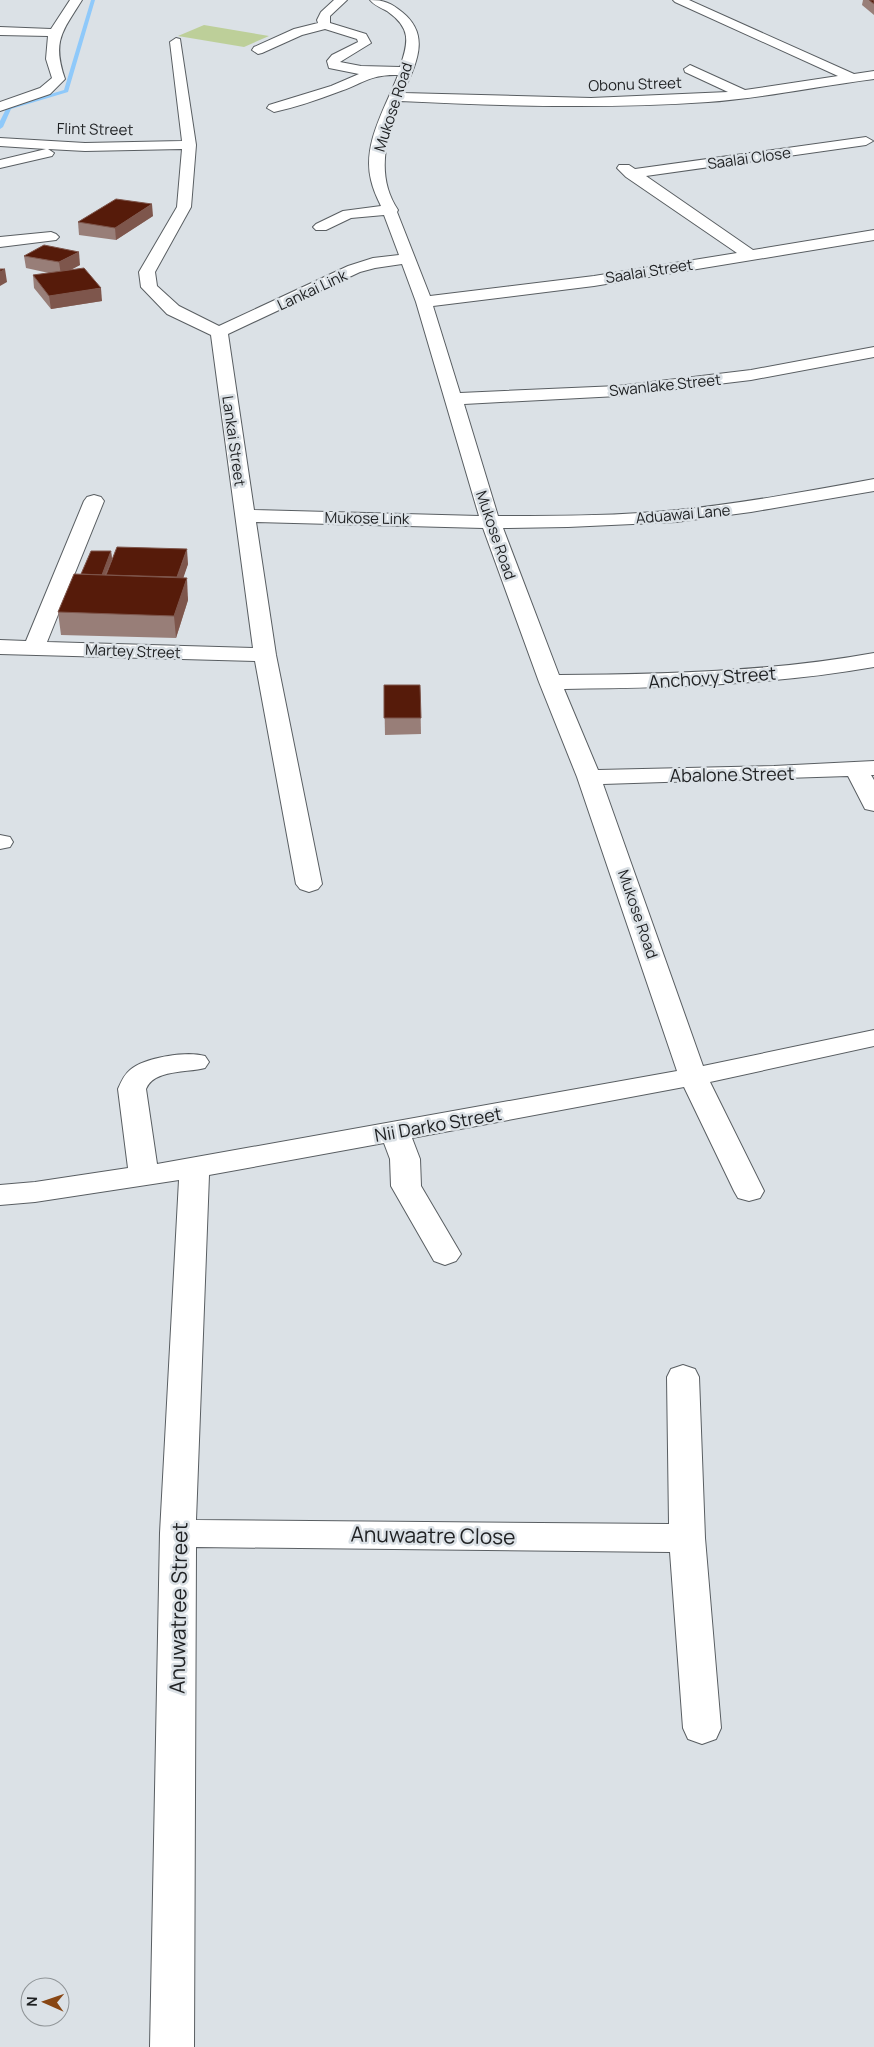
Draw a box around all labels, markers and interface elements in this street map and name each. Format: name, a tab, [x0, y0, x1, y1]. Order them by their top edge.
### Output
street label: Mukose Road	[369, 60, 417, 154]
street label: Obonu Street	[588, 72, 682, 96]
street label: Flint Street	[57, 118, 133, 140]
street label: Saalai Close	[706, 142, 792, 174]
street label: Saalai Street	[604, 254, 694, 288]
street label: Lankai Link	[274, 264, 351, 315]
street label: Swanlake Street	[608, 369, 722, 401]
street label: Lankai Street	[217, 394, 251, 488]
street label: Mukose Road	[471, 488, 521, 582]
street label: Aduawai Lane	[635, 499, 731, 529]
street label: Mukose Link	[324, 507, 410, 529]
street label: Martey Street	[85, 639, 181, 663]
street label: Anchovy Street	[647, 661, 777, 693]
street label: Abalone Street	[670, 761, 794, 787]
street label: Mukose Road	[613, 867, 663, 961]
street label: Nii Darko Street	[373, 1101, 503, 1147]
street label: Anuwaatre Close	[350, 1520, 516, 1550]
street label: Anuwatree Street	[163, 1522, 193, 1694]
north arrow	[20, 1977, 70, 2027]
text: N	[22, 1996, 41, 2007]

